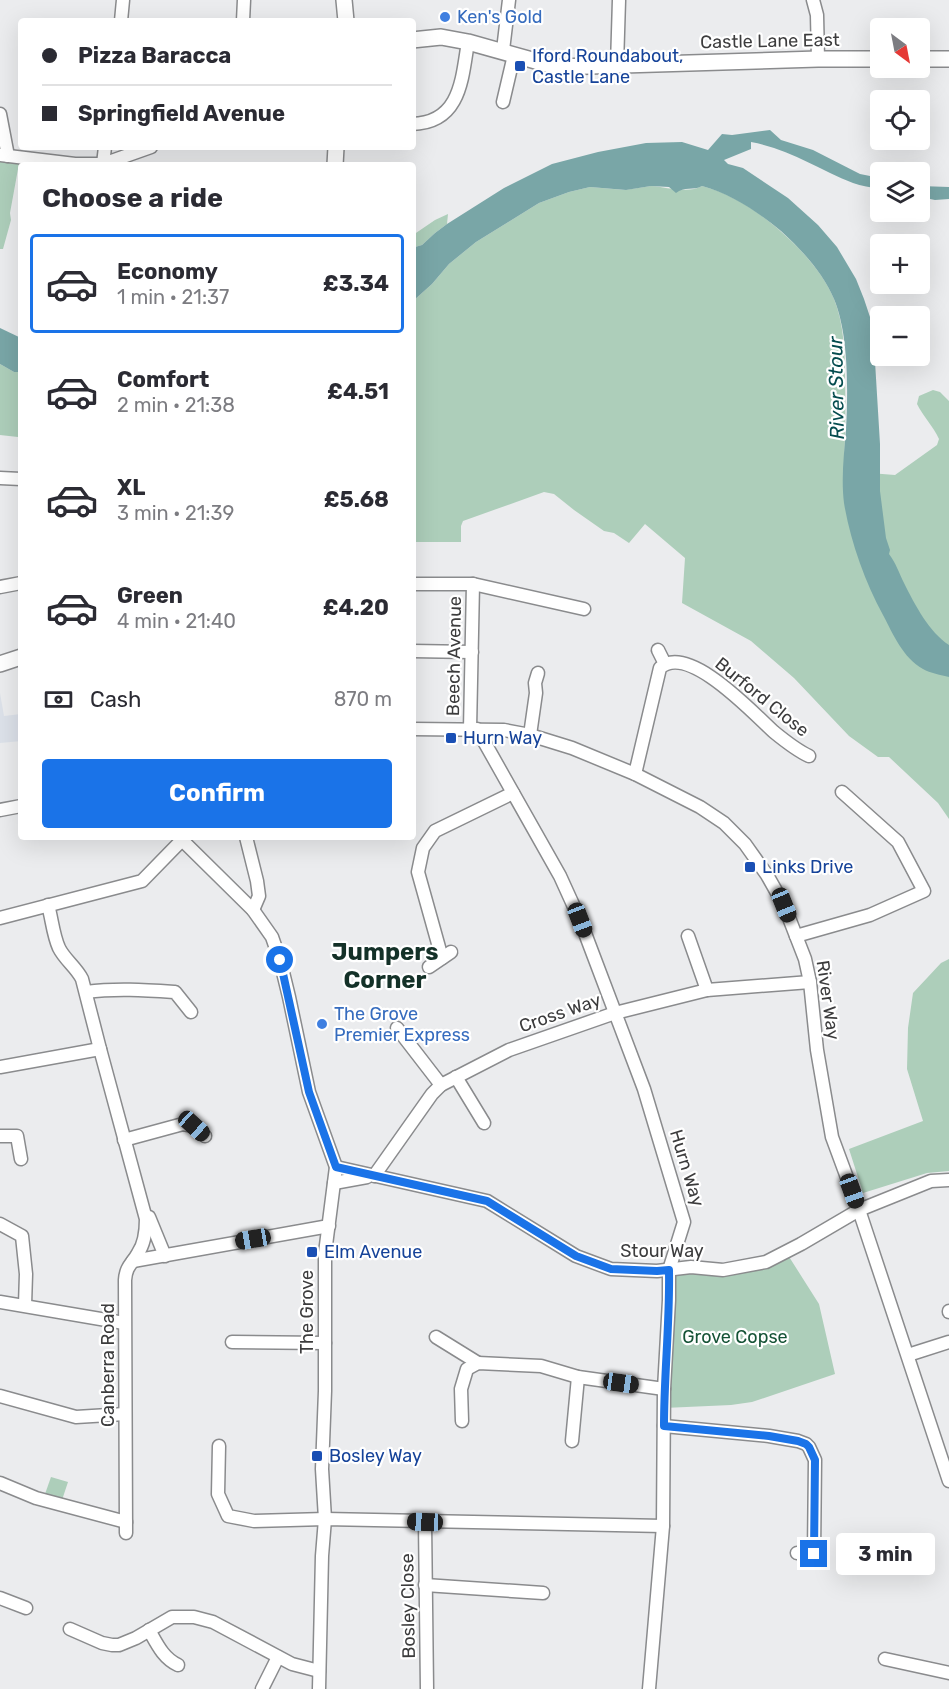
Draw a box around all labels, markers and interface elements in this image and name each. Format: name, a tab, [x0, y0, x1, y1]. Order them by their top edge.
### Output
place label: Ken's Gold	[457, 6, 543, 28]
marker: Ken's Gold	[438, 10, 452, 24]
north arrow	[870, 18, 930, 78]
map controls	[870, 18, 930, 366]
street label: Castle Lane East	[700, 29, 840, 53]
text: Pizza Baracca	[78, 42, 231, 69]
place label: Iford Roundabout, Castle Lane	[532, 45, 684, 88]
marker: Iford Roundabout, Castle Lane	[513, 59, 527, 73]
button: locate	[870, 90, 930, 150]
text: Springfield Avenue	[78, 100, 285, 127]
button: layers	[870, 162, 930, 222]
text: Choose a ride	[42, 182, 223, 214]
button: +	[870, 234, 930, 294]
icon: car	[45, 257, 99, 311]
text: Economy	[117, 258, 218, 285]
text: £3.34	[323, 270, 389, 297]
text: 1 min · 21:37	[117, 285, 229, 309]
button: −	[870, 306, 930, 366]
water label: River Stour	[823, 335, 849, 440]
icon: car	[45, 365, 99, 419]
text: Comfort	[117, 366, 209, 393]
text: £4.51	[327, 378, 389, 405]
text: 2 min · 21:38	[117, 393, 235, 417]
icon: car	[45, 473, 99, 527]
text: XL	[117, 474, 145, 501]
text: £5.68	[324, 486, 389, 513]
text: 3 min · 21:39	[117, 501, 234, 525]
icon: car	[45, 581, 99, 635]
text: Green	[117, 582, 183, 609]
text: £4.20	[323, 594, 389, 621]
street label: Beech Avenue	[442, 596, 466, 716]
text: 4 min · 21:40	[117, 609, 236, 633]
street label: Burford Close	[711, 652, 813, 742]
icon: cash	[42, 683, 75, 716]
text: Cash	[90, 686, 141, 713]
text: 870 m	[334, 687, 392, 711]
place label: Hurn Way	[463, 727, 542, 749]
marker: Hurn Way	[444, 731, 458, 745]
button: Confirm	[42, 759, 392, 828]
place label: Links Drive	[762, 856, 853, 878]
marker: Links Drive	[743, 860, 757, 874]
car	[769, 885, 799, 925]
car	[565, 900, 595, 940]
district label: Jumpers Corner	[332, 938, 439, 994]
route start	[266, 946, 293, 973]
street label: River Way	[812, 959, 844, 1041]
street label: Cross Way	[516, 989, 604, 1037]
place label: The Grove Premier Express	[334, 1003, 470, 1046]
marker: The Grove Premier Express	[315, 1017, 329, 1031]
car	[175, 1107, 213, 1145]
street label: Hurn Way	[665, 1127, 709, 1209]
car	[837, 1171, 867, 1211]
car	[234, 1227, 272, 1251]
street label: Stour Way	[620, 1240, 704, 1262]
place label: Elm Avenue	[324, 1241, 422, 1263]
marker: Elm Avenue	[305, 1245, 319, 1259]
street label: The Grove	[296, 1270, 318, 1354]
street label: Canberra Road	[97, 1303, 119, 1427]
park label: Grove Copse	[682, 1326, 788, 1348]
car	[602, 1372, 640, 1394]
place label: Bosley Way	[329, 1445, 422, 1467]
marker: Bosley Way	[310, 1449, 324, 1463]
car	[407, 1512, 443, 1532]
callout: 3 min	[835, 1533, 934, 1575]
route end	[800, 1540, 827, 1567]
text: 3 min	[858, 1542, 913, 1566]
street label: Bosley Close	[396, 1553, 420, 1659]

